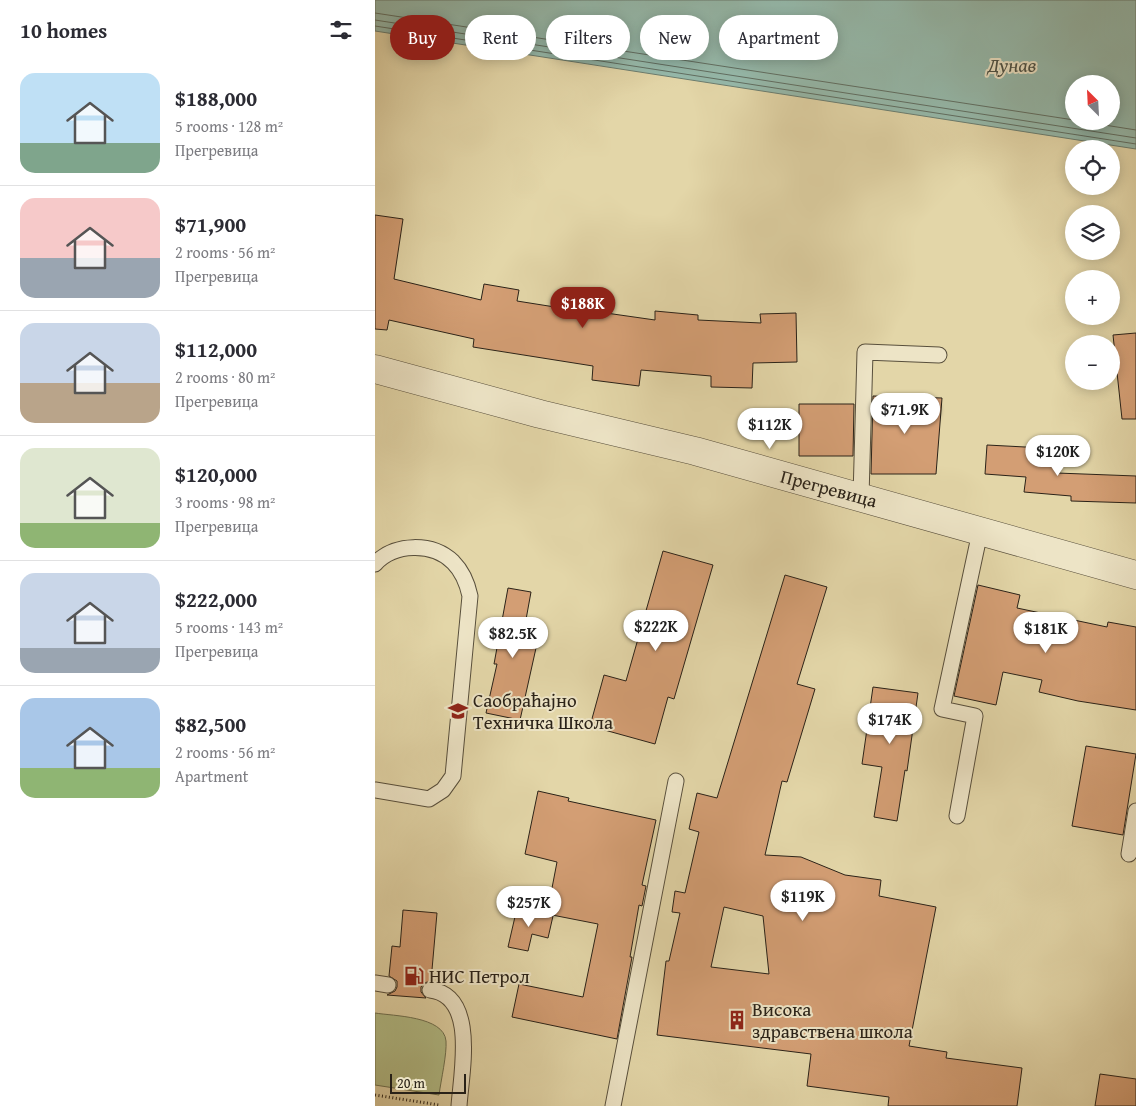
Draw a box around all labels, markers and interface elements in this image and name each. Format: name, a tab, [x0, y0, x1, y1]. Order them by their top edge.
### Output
text: 10 homes	[20, 15, 107, 46]
chip: Buy	[390, 15, 455, 60]
chip: Rent	[465, 15, 536, 60]
chip: Filters	[546, 15, 630, 60]
chip: New	[640, 15, 709, 60]
chip: Apartment	[719, 15, 838, 60]
icon: filters	[327, 16, 355, 44]
water label: Дунав	[987, 50, 1036, 79]
north arrow	[1065, 75, 1120, 130]
map controls	[1065, 75, 1120, 390]
text: $188,000	[175, 83, 257, 114]
icon: home	[60, 93, 120, 153]
text: 5 rooms · 128 m²	[175, 114, 283, 138]
text: Прегревица	[175, 138, 258, 162]
button: locate	[1065, 140, 1120, 195]
button: layers	[1065, 205, 1120, 260]
text: $71,900	[175, 209, 246, 240]
icon: home	[60, 218, 120, 278]
text: 2 rooms · 56 m²	[175, 240, 275, 264]
text: Прегревица	[175, 264, 258, 288]
button: +	[1065, 270, 1120, 325]
pin: $188K	[548, 286, 618, 329]
text: $188K	[561, 291, 605, 315]
text: $112,000	[175, 334, 257, 365]
button: −	[1065, 335, 1120, 390]
icon: home	[60, 343, 120, 403]
text: 2 rooms · 80 m²	[175, 365, 275, 389]
text: Прегревица	[175, 389, 258, 413]
pin: $71.9K	[864, 392, 946, 435]
text: $71.9K	[881, 397, 929, 421]
pin: $112K	[735, 408, 805, 450]
text: $112K	[748, 412, 792, 436]
pin: $120K	[1023, 434, 1093, 477]
text: $120K	[1036, 439, 1080, 463]
text: $120,000	[175, 459, 257, 490]
street label: Прегревица	[778, 462, 880, 514]
icon: home	[60, 468, 120, 528]
text: 3 rooms · 98 m²	[175, 490, 275, 514]
text: Прегревица	[175, 514, 258, 538]
text: $222,000	[175, 584, 257, 615]
icon: home	[60, 593, 120, 653]
pin: $222K	[621, 610, 691, 652]
pin: $181K	[1011, 612, 1081, 654]
text: $222K	[634, 614, 678, 638]
text: 5 rooms · 143 m²	[175, 615, 283, 639]
pin: $82.5K	[472, 616, 554, 659]
text: $181K	[1024, 616, 1068, 640]
text: $82.5K	[489, 621, 537, 645]
text: Прегревица	[175, 639, 258, 663]
place label: Саобраћајно Техничка Школа	[473, 686, 613, 736]
school or university icon: Саобраћајно Техничка Школа	[447, 700, 469, 722]
pin: $174K	[855, 702, 925, 745]
text: $174K	[868, 707, 912, 731]
text: $82,500	[175, 709, 246, 740]
icon: home	[60, 718, 120, 778]
text: 2 rooms · 56 m²	[175, 740, 275, 764]
text: Apartment	[175, 764, 248, 788]
pin: $119K	[768, 880, 838, 922]
text: $119K	[781, 884, 825, 908]
pin: $257K	[494, 886, 564, 928]
text: $257K	[507, 890, 551, 914]
place label: НИС Петрол	[429, 962, 530, 990]
fuel station icon: НИС Петрол	[403, 965, 425, 987]
place label: Висока здравствена школа	[752, 995, 913, 1045]
building icon: Висока здравствена школа	[726, 1009, 748, 1031]
scale bar	[390, 1071, 466, 1094]
text: 20 m	[397, 1073, 425, 1093]

